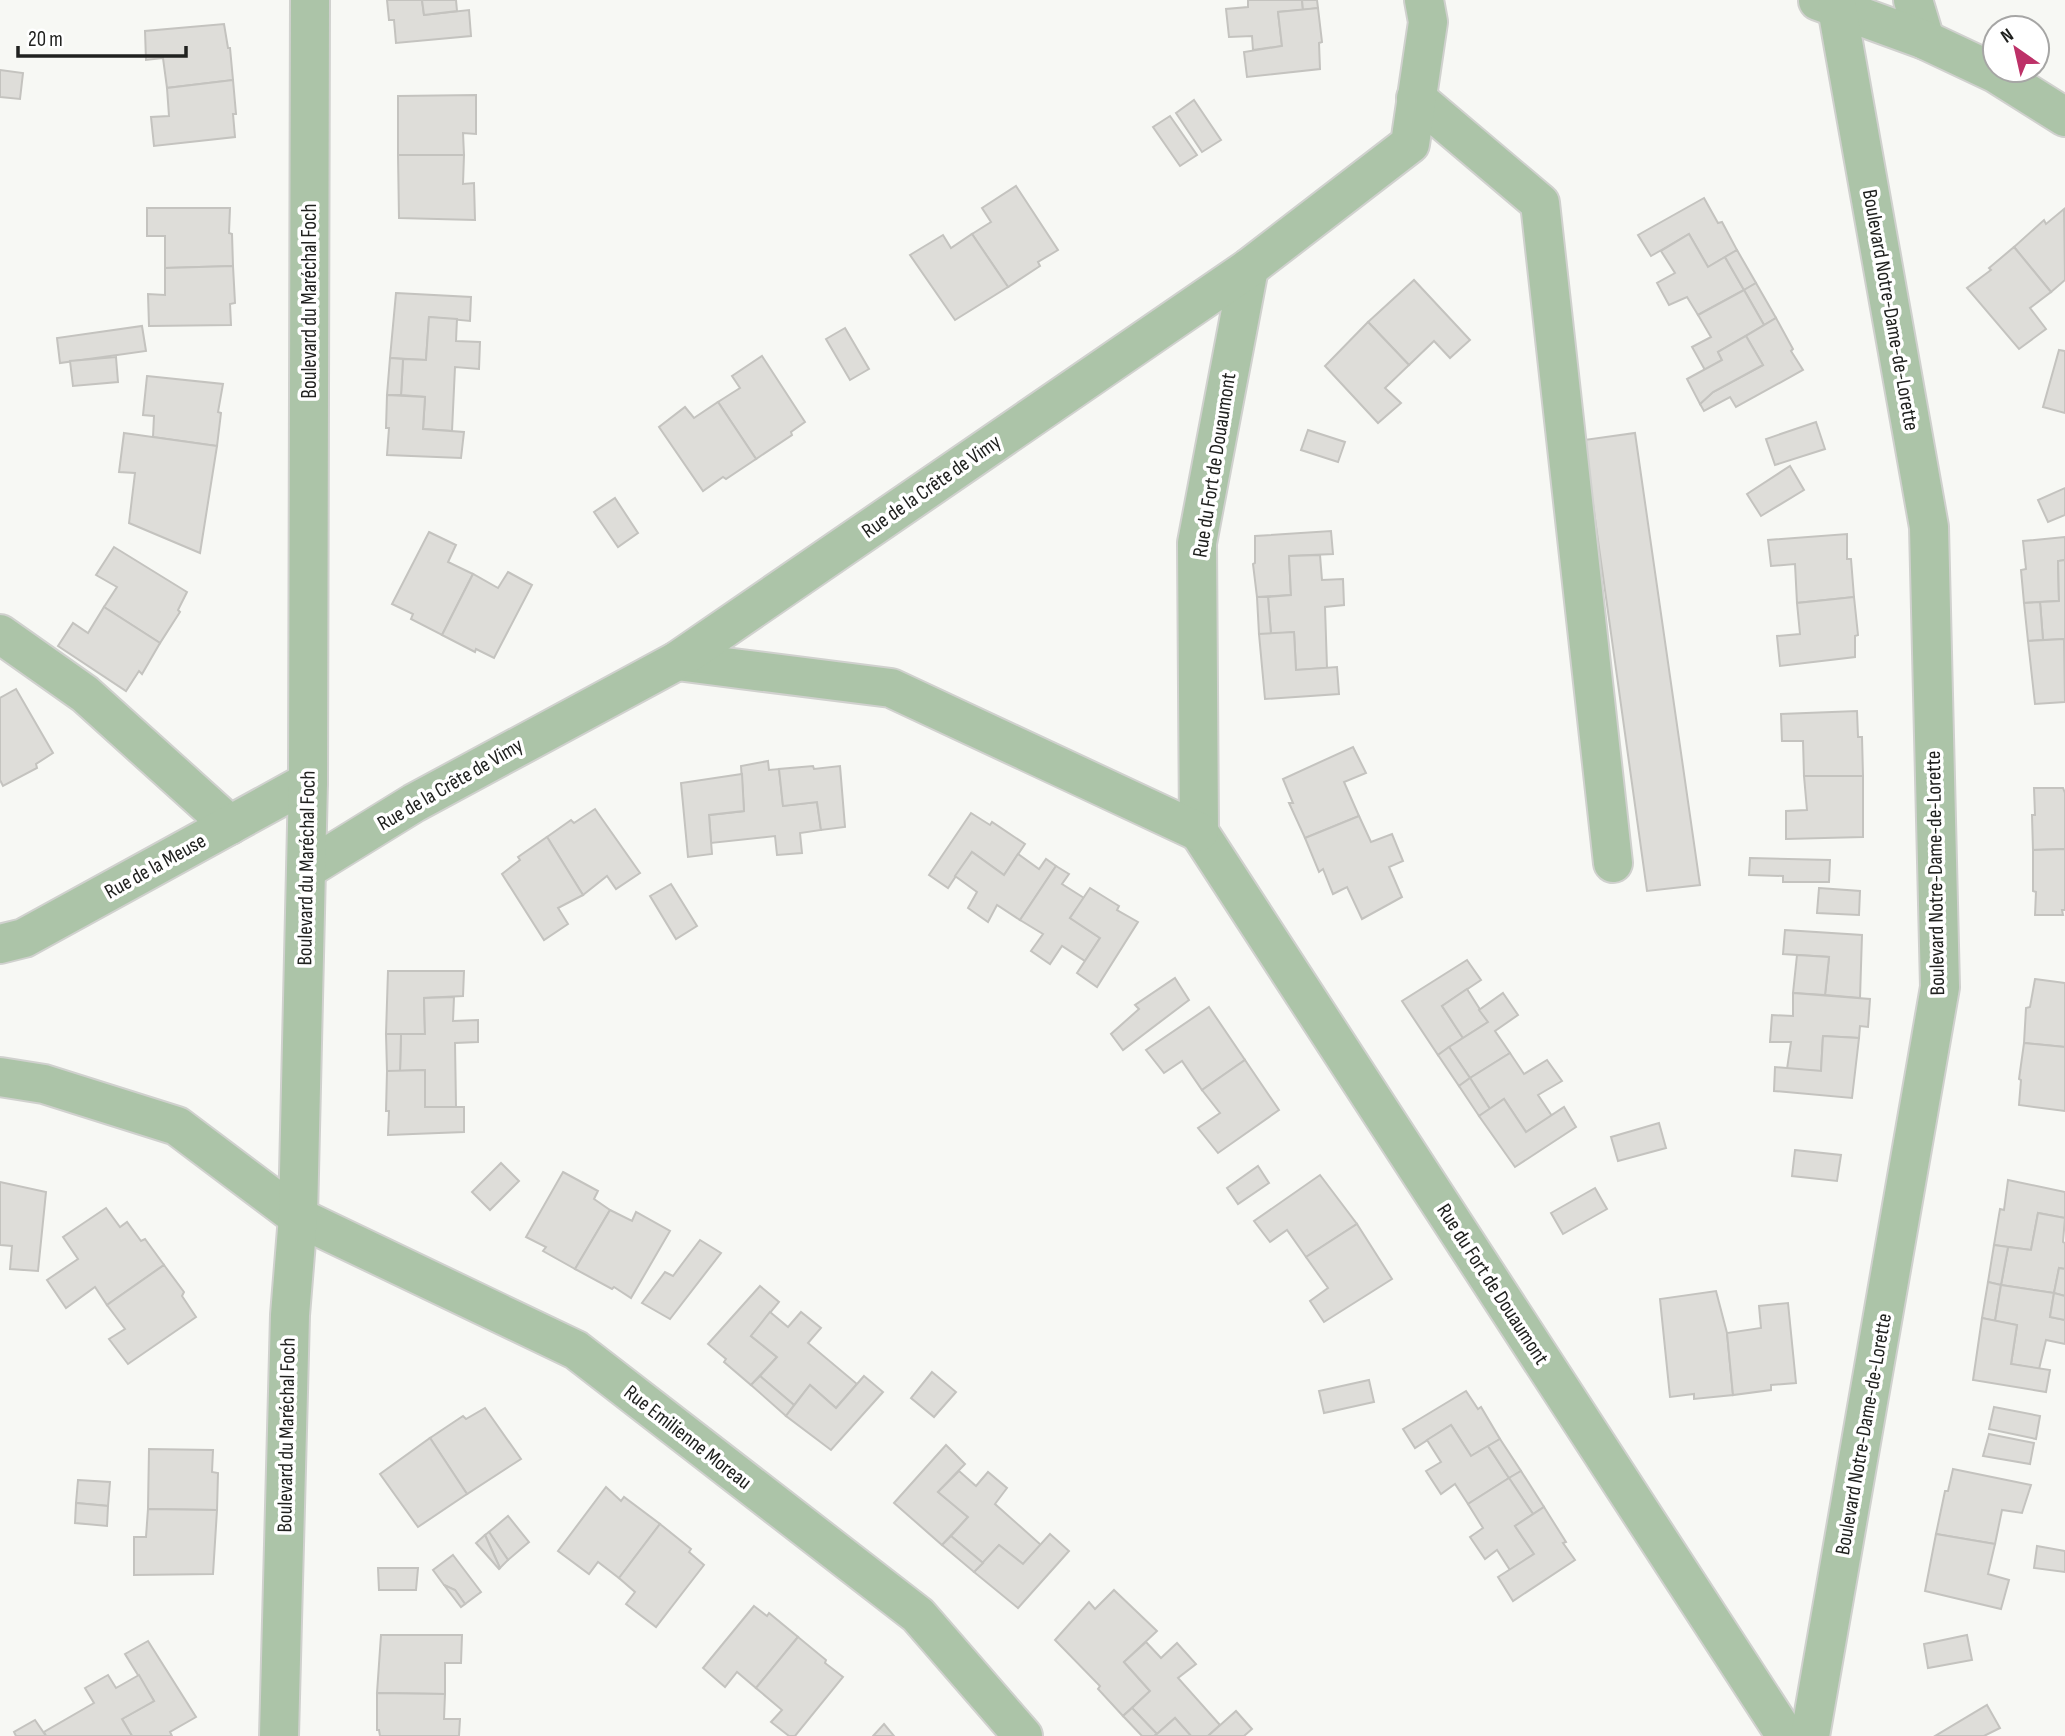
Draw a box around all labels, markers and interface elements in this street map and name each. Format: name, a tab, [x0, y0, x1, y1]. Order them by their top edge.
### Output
scale bar	[18, 14, 186, 58]
north arrow	[1981, 14, 2051, 84]
text: N	[1997, 24, 2018, 49]
text: 20 m	[28, 27, 63, 52]
street label: Boulevard Notre-Dame-de-Lorette	[1857, 187, 1924, 433]
street label: Boulevard du Maréchal Foch	[297, 204, 322, 398]
street label: Rue du Fort de Douaumont	[1188, 371, 1241, 559]
street label: Rue de la Crête de Vimy	[857, 429, 1006, 544]
street label: Rue de la Crête de Vimy	[373, 733, 527, 836]
street label: Boulevard Notre-Dame-de-Lorette	[1921, 750, 1950, 996]
street label: Boulevard du Maréchal Foch	[292, 770, 321, 966]
street label: Rue de la Meuse	[100, 828, 210, 904]
street label: Rue du Fort de Douaumont	[1431, 1199, 1554, 1369]
street label: Boulevard Notre-Dame-de-Lorette	[1830, 1311, 1897, 1557]
street label: Boulevard du Maréchal Foch	[272, 1337, 301, 1533]
street label: Rue Emilienne Moreau	[619, 1380, 756, 1495]

